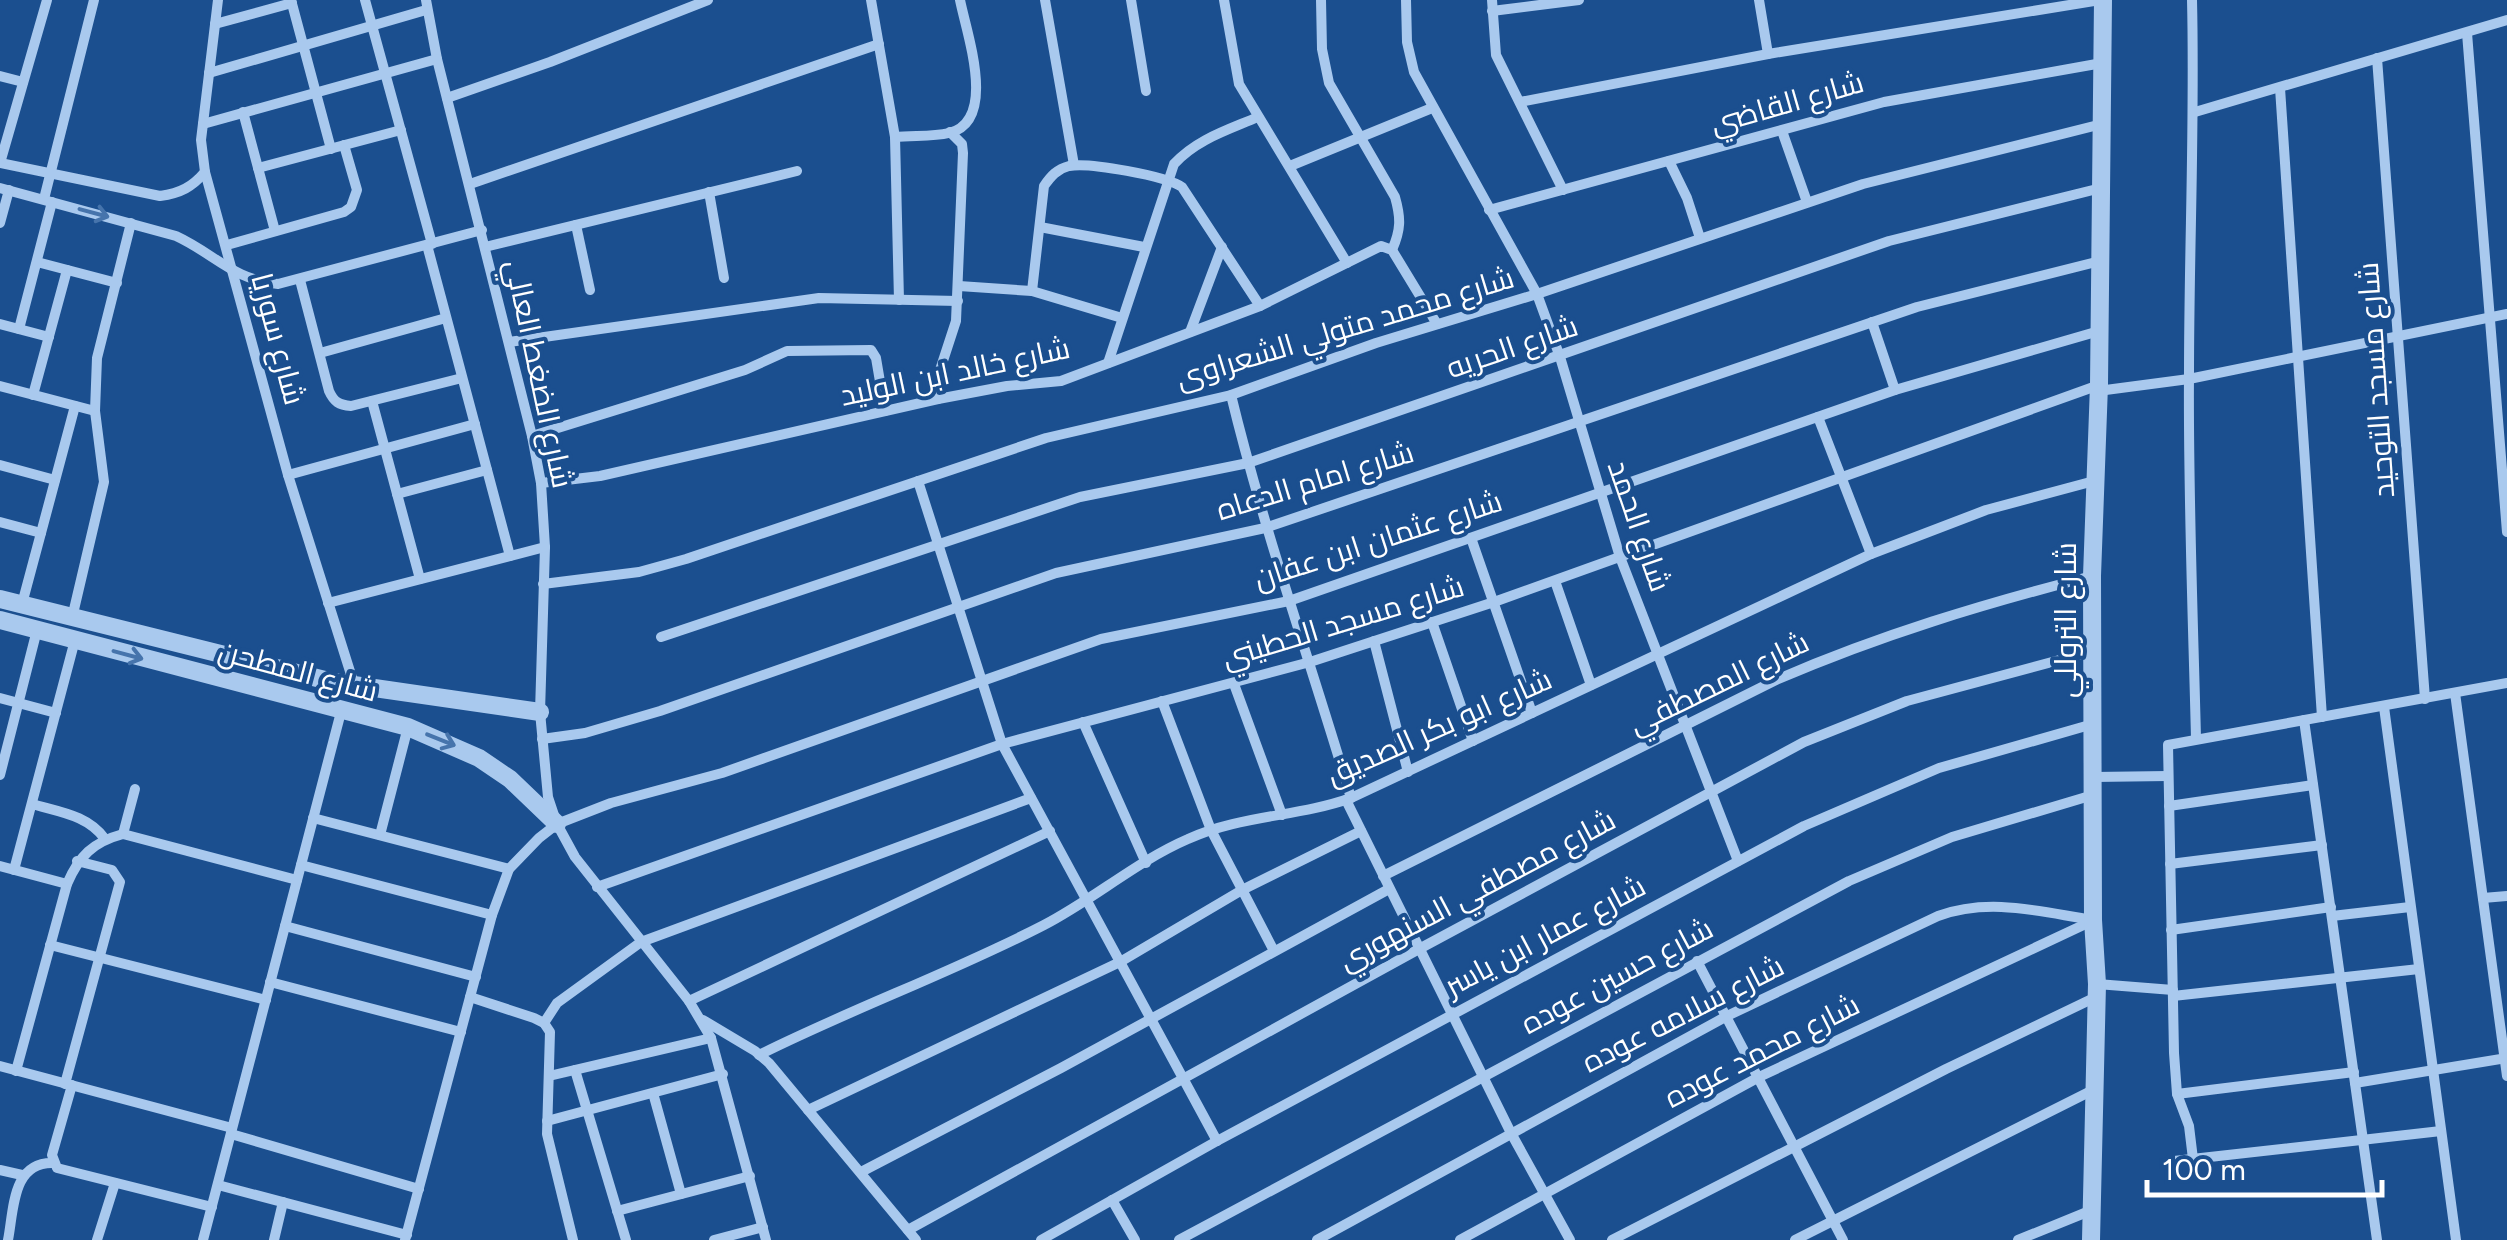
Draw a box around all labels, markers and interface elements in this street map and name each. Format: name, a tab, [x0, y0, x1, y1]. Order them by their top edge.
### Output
street label: شارع القاضي	[1706, 63, 1869, 146]
one-way arrow	[78, 204, 109, 223]
street label: شارع الضغط العالي	[492, 256, 582, 493]
street label: شارع محمد متولي الشعراوى	[1171, 258, 1520, 401]
street label: شارع مسجد التوحيد	[2349, 261, 2404, 499]
street label: شارع سوريا	[241, 269, 314, 409]
street label: شارع الحريه	[1441, 307, 1583, 388]
street label: شارع خالد ابن الوليد	[837, 329, 1074, 416]
street label: شارع امام الدعاه	[1212, 433, 1419, 530]
street label: شارع الحمد	[1598, 455, 1679, 597]
street label: شارع عثمان ابن عفان	[1249, 482, 1507, 599]
street label: شارع التروللي	[2047, 542, 2089, 698]
street label: شارع مسجد الحطيني	[1217, 567, 1470, 681]
street label: شارع المصطفي	[1623, 623, 1817, 747]
street label: شارع المطحن	[214, 631, 382, 711]
one-way arrow	[112, 646, 143, 665]
street label: شارع ابو بكر الصديق	[1320, 660, 1558, 795]
one-way arrow	[426, 732, 456, 750]
street label: شارع مصطفي السنهوري	[1332, 801, 1624, 983]
street label: شارع عمار ابن ياسر	[1436, 867, 1653, 1007]
street label: شارع حسين عوده	[1514, 909, 1720, 1043]
street label: شارع سلامه عوده	[1576, 947, 1791, 1082]
street label: شارع محمد عوده	[1658, 986, 1866, 1117]
scale bar	[2147, 1135, 2382, 1197]
text: 100 m	[2162, 1151, 2246, 1188]

